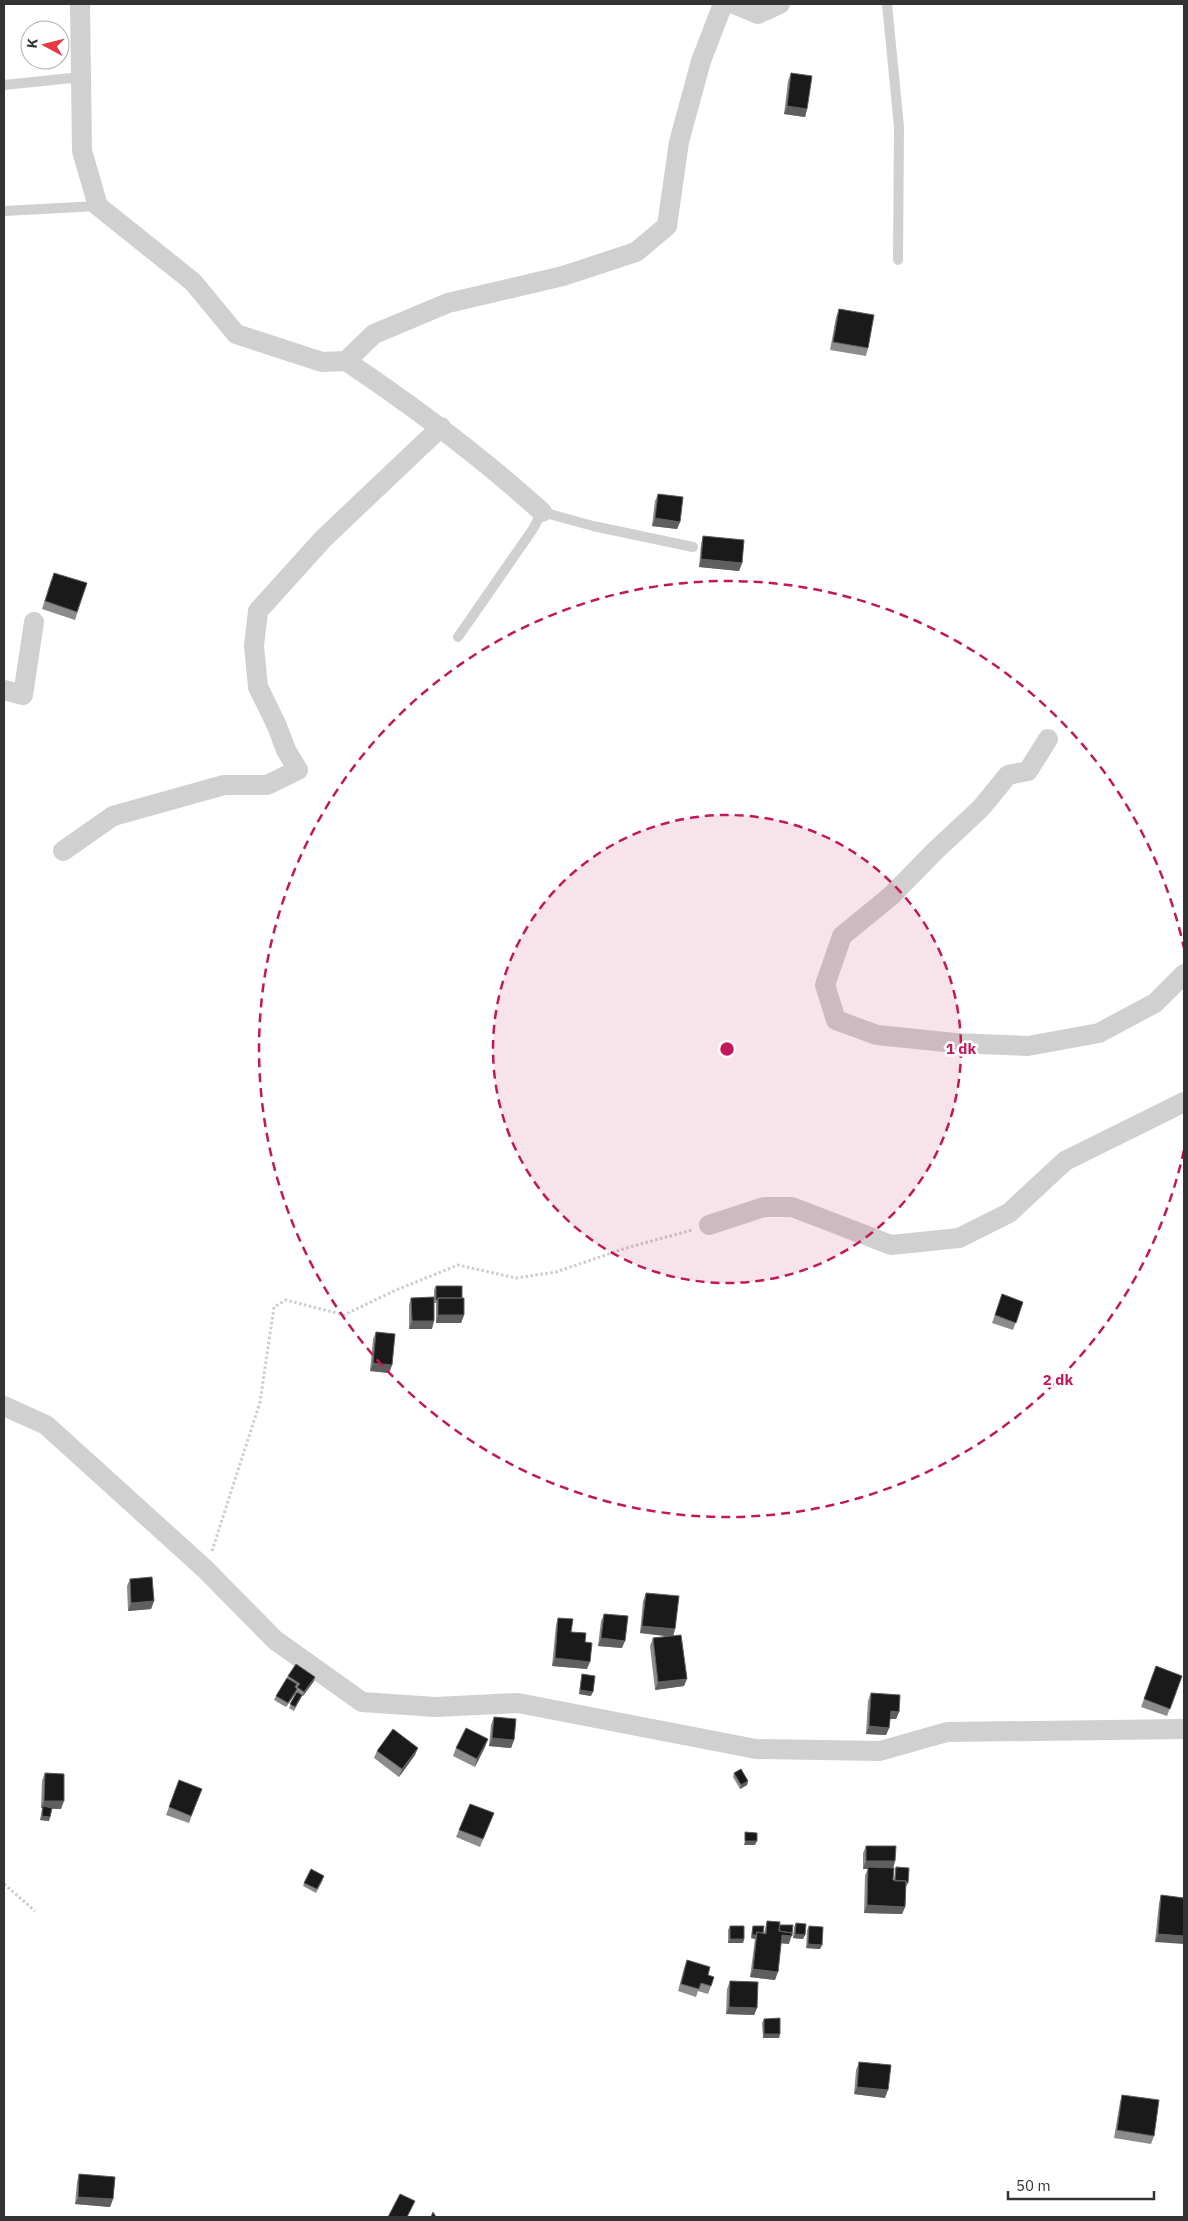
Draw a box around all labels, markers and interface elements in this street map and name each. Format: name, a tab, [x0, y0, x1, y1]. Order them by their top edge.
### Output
north arrow	[20, 20, 70, 70]
text: K	[23, 37, 42, 49]
text: 1 dk	[946, 1039, 976, 1058]
centre of rings	[718, 1040, 736, 1058]
text: 2 dk	[1043, 1370, 1073, 1389]
scale bar	[1008, 2168, 1154, 2200]
text: 50 m	[1016, 2176, 1051, 2195]

